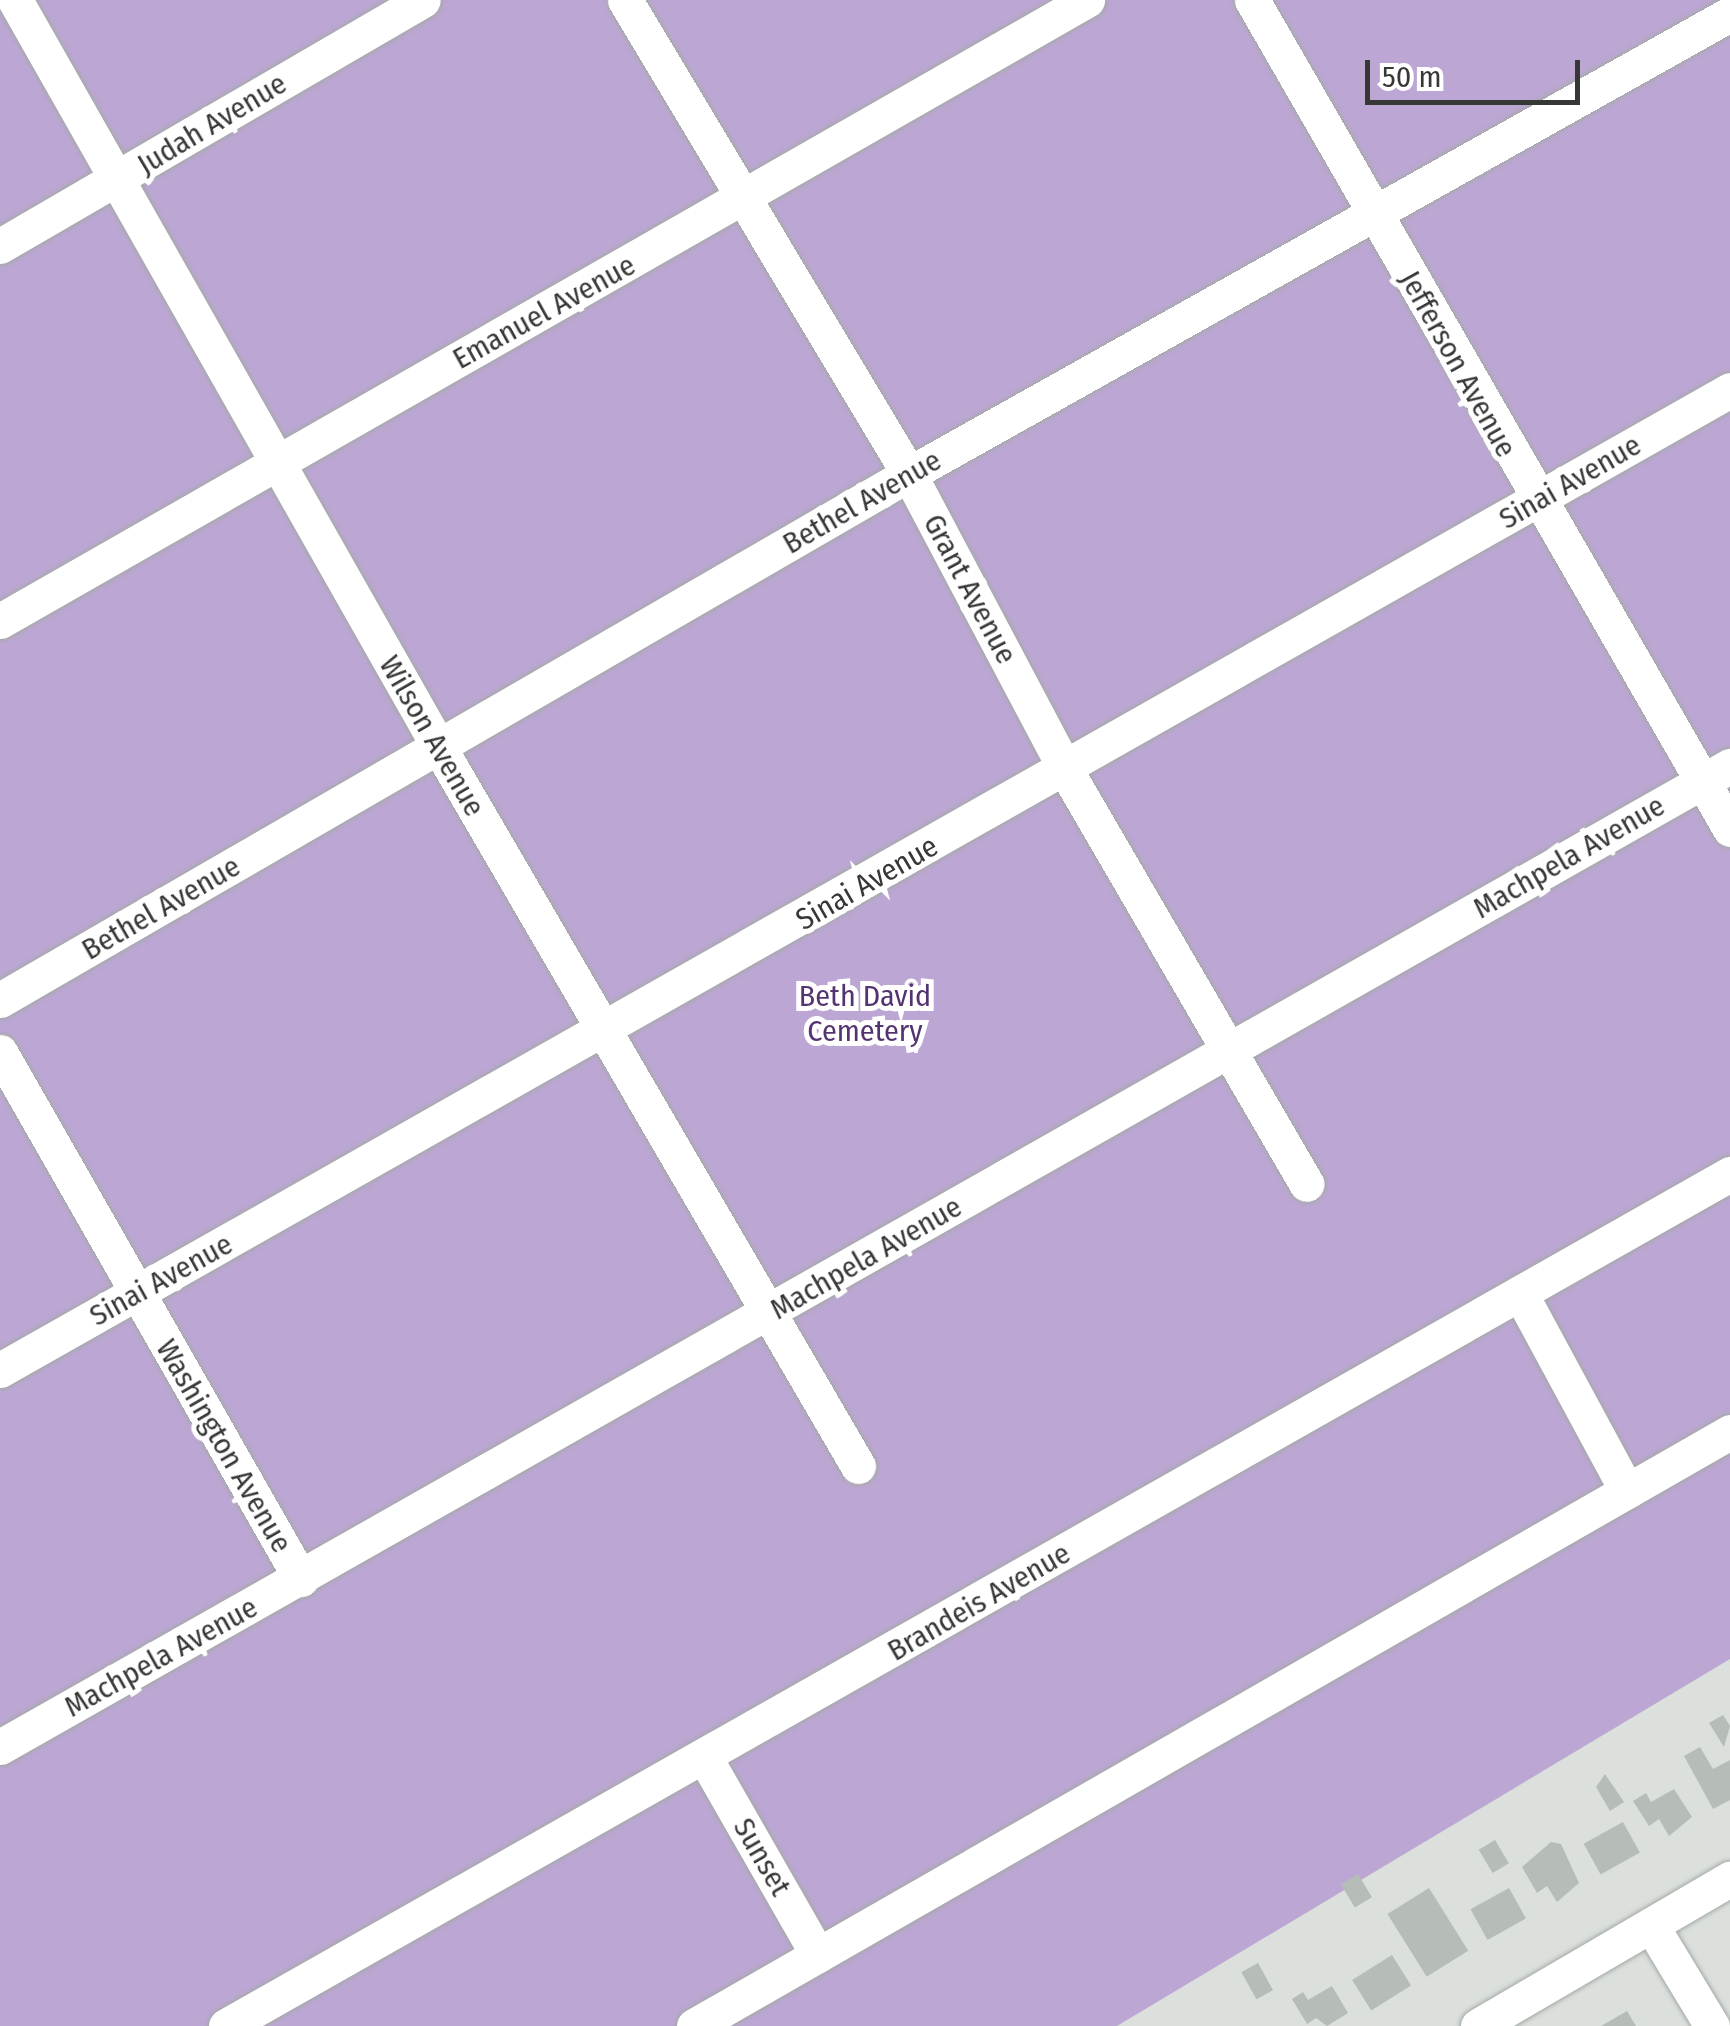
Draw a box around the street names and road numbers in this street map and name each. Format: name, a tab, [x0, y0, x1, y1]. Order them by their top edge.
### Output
street label: Judah Avenue	[131, 65, 293, 183]
street label: Emanuel Avenue	[447, 247, 641, 377]
street label: Jefferson Avenue	[1392, 265, 1524, 463]
street label: Sinai Avenue	[1493, 427, 1647, 537]
street label: Bethel Avenue	[776, 442, 948, 562]
street label: Grant Avenue	[916, 508, 1024, 670]
street label: Wilson Avenue	[372, 649, 492, 823]
street label: Machpela Avenue	[1467, 788, 1671, 926]
street label: Sinai Avenue	[790, 828, 944, 938]
street label: Bethel Avenue	[75, 848, 247, 968]
street label: Machpela Avenue	[764, 1189, 968, 1327]
street label: Sinai Avenue	[83, 1226, 239, 1334]
street label: Washington Avenue	[148, 1333, 300, 1559]
street label: Brandeis Avenue	[881, 1535, 1077, 1669]
street label: Machpela Avenue	[58, 1589, 264, 1725]
street label: Sunset	[725, 1812, 799, 1902]

